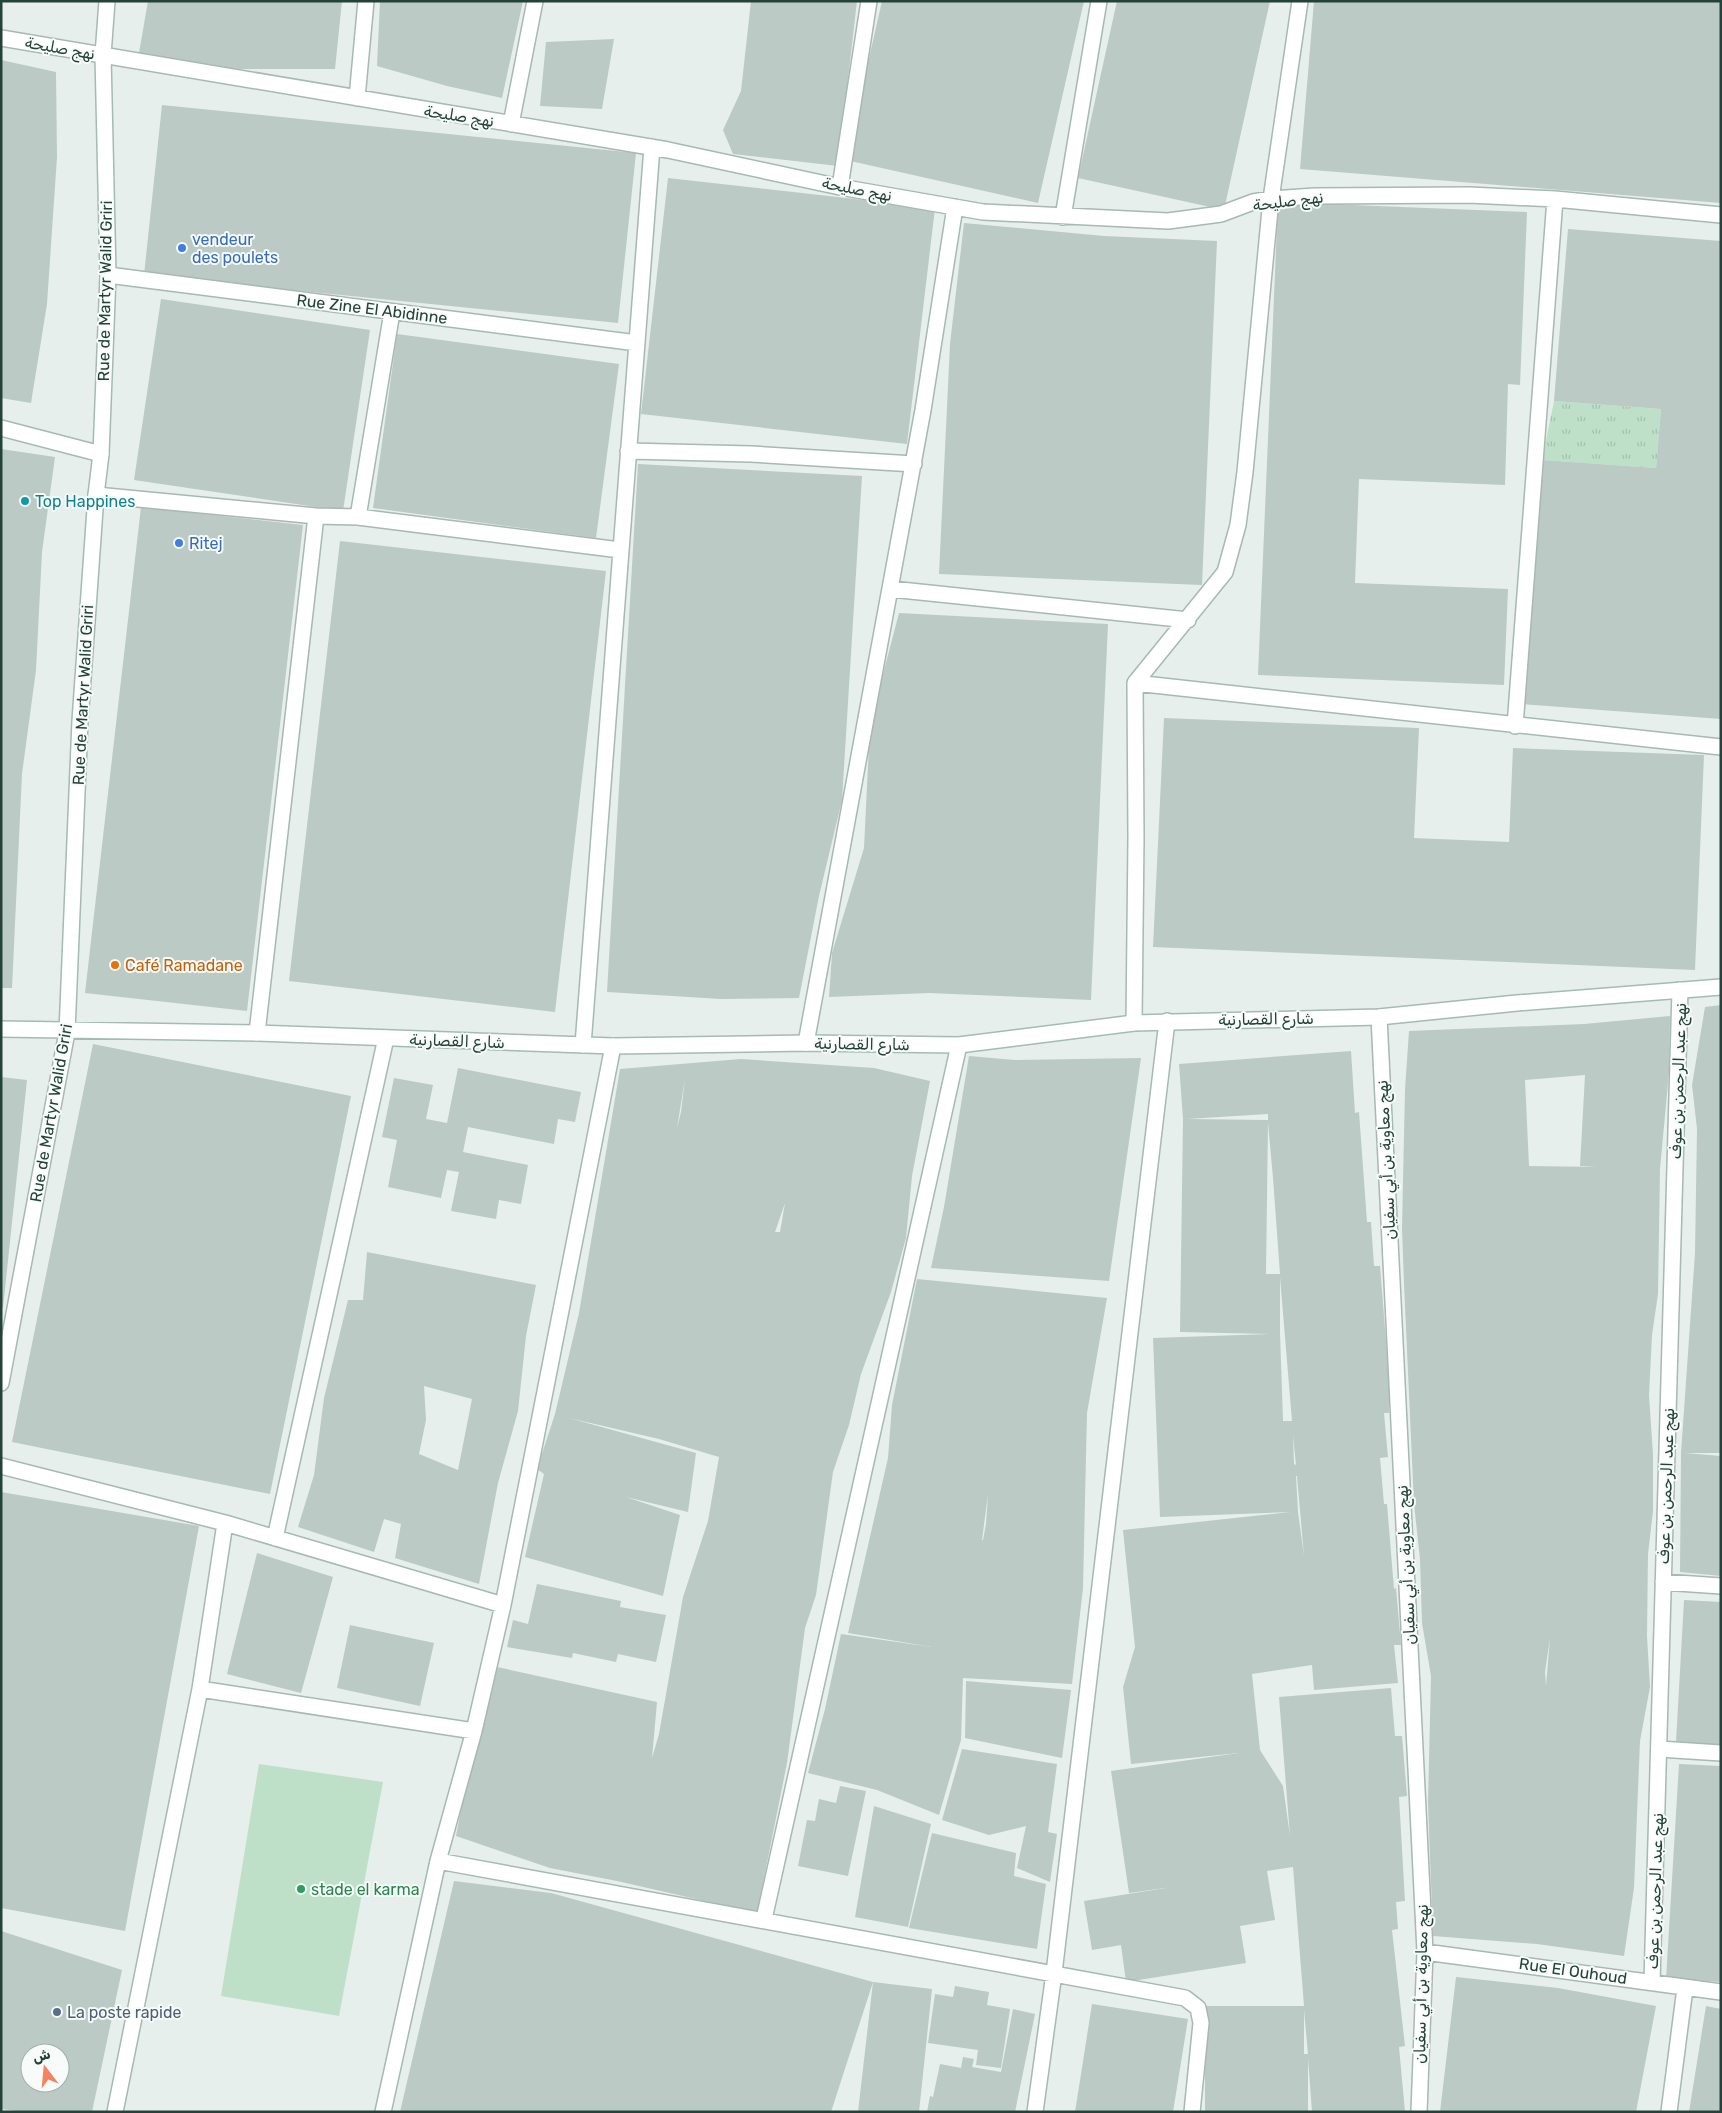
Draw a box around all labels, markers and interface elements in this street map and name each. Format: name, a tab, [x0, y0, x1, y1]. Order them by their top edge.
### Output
street label: نهج صليحة	[23, 32, 97, 66]
street label: نهج صليحة	[422, 101, 496, 133]
street label: نهج صليحة	[820, 173, 894, 207]
street label: نهج صليحة	[1252, 187, 1325, 217]
street label: Rue de Martyr Walid Griri	[94, 200, 116, 382]
place label: vendeur des poulets	[192, 230, 278, 267]
marker: vendeur des poulets	[176, 242, 188, 254]
street label: Rue Zine El Abidinne	[295, 290, 449, 328]
place label: Top Happines	[35, 492, 135, 511]
marker: Top Happines	[19, 495, 31, 507]
place label: Ritej	[189, 534, 223, 553]
marker: Ritej	[173, 537, 185, 549]
street label: Rue de Martyr Walid Griri	[69, 604, 97, 786]
place label: Café Ramadane	[125, 956, 243, 975]
marker: Café Ramadane	[109, 959, 121, 971]
street label: نهج عبد الرحمن بن عوف	[1666, 1002, 1692, 1160]
street label: شارع القصارنية	[1218, 1009, 1314, 1031]
street label: Rue de Martyr Walid Griri	[26, 1022, 76, 1204]
street label: شارع القصارنية	[409, 1030, 505, 1054]
street label: شارع القصارنية	[814, 1034, 910, 1056]
street label: نهج معاوية بن أبي سفيان	[1372, 1079, 1403, 1240]
street label: نهج عبد الرحمن بن عوف	[1654, 1407, 1680, 1565]
street label: نهج معاوية بن أبي سفيان	[1392, 1484, 1423, 1645]
street label: نهج عبد الرحمن بن عوف	[1643, 1812, 1669, 1970]
place label: stade el karma	[311, 1880, 419, 1899]
marker: stade el karma	[295, 1883, 307, 1895]
street label: نهج معاوية بن أبي سفيان	[1410, 1904, 1435, 2064]
street label: Rue El Ouhoud	[1518, 1954, 1628, 1988]
place label: La poste rapide	[67, 2003, 181, 2022]
marker: La poste rapide	[51, 2006, 63, 2018]
north arrow	[20, 2043, 70, 2093]
text: ش	[31, 2045, 53, 2067]

